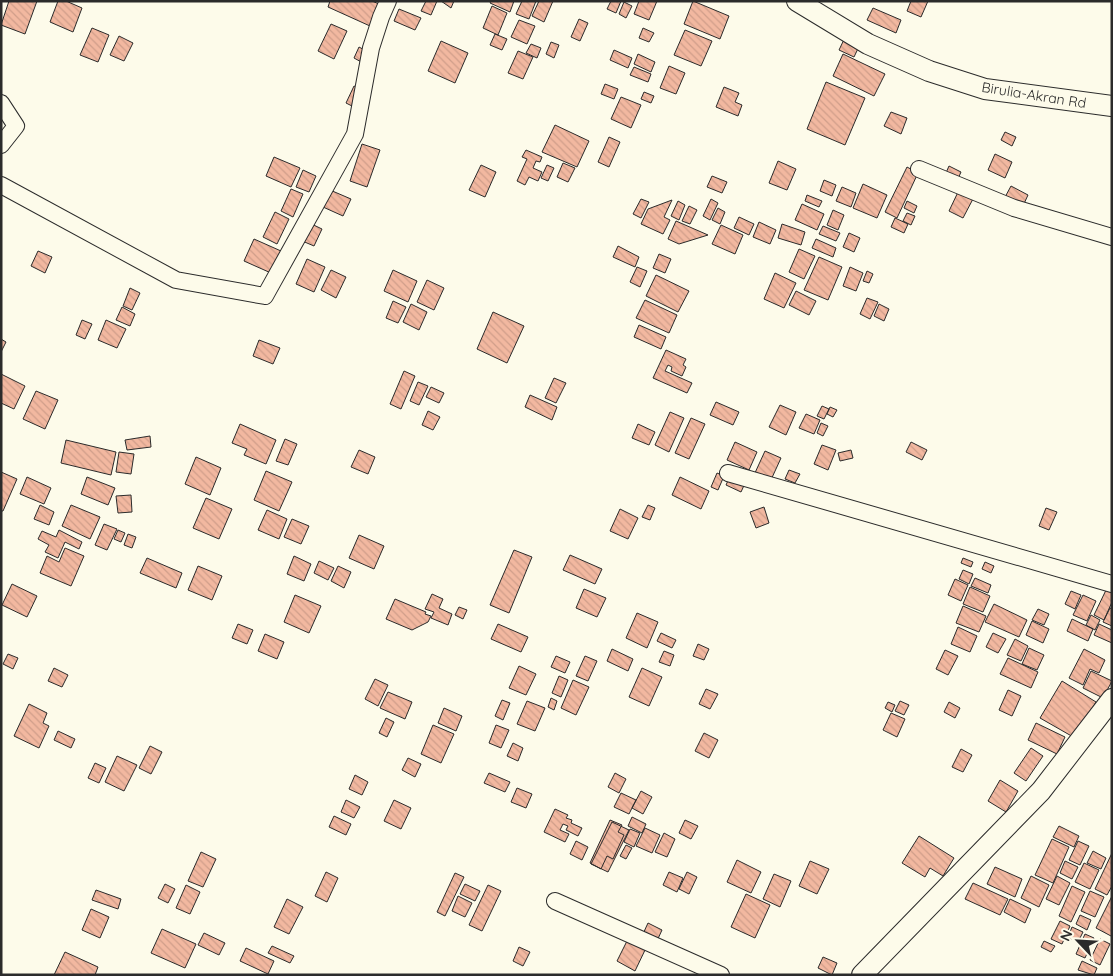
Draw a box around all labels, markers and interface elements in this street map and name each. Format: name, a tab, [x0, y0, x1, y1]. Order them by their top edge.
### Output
street label: Birulia-Akran Rd	[980, 78, 1088, 112]
north arrow	[1053, 916, 1103, 966]
text: N	[1056, 927, 1077, 944]

